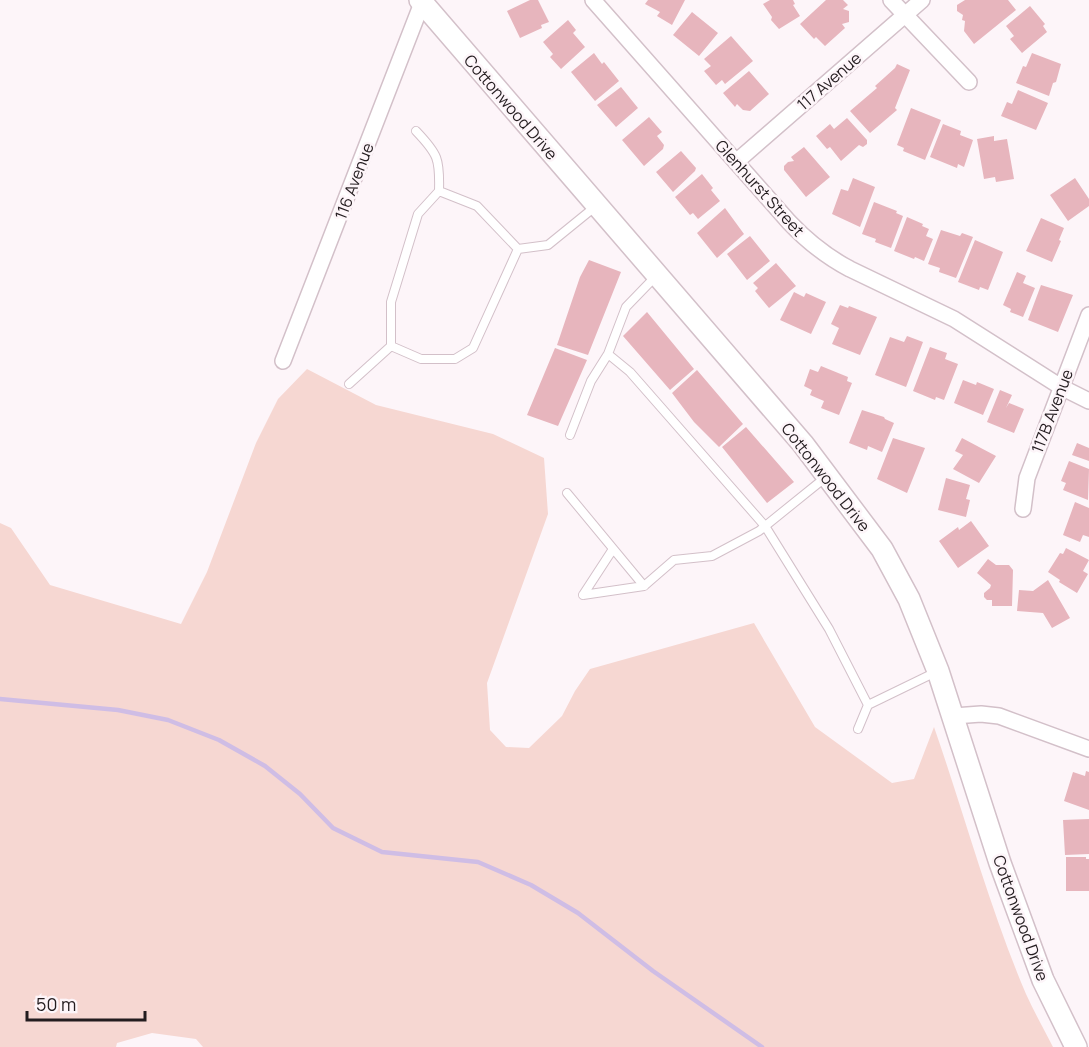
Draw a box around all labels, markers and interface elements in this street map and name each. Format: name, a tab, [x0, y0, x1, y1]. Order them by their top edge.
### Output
street label: 117 Avenue	[792, 47, 866, 115]
street label: Cottonwood Drive	[459, 50, 563, 164]
street label: Glenhurst Street	[711, 135, 809, 241]
street label: 116 Avenue	[329, 140, 379, 222]
street label: 117B Avenue	[1026, 366, 1078, 456]
street label: Cottonwood Drive	[776, 418, 876, 536]
street label: Cottonwood Drive	[988, 852, 1054, 984]
scale bar	[27, 984, 146, 1022]
text: 50 m	[36, 992, 76, 1016]

